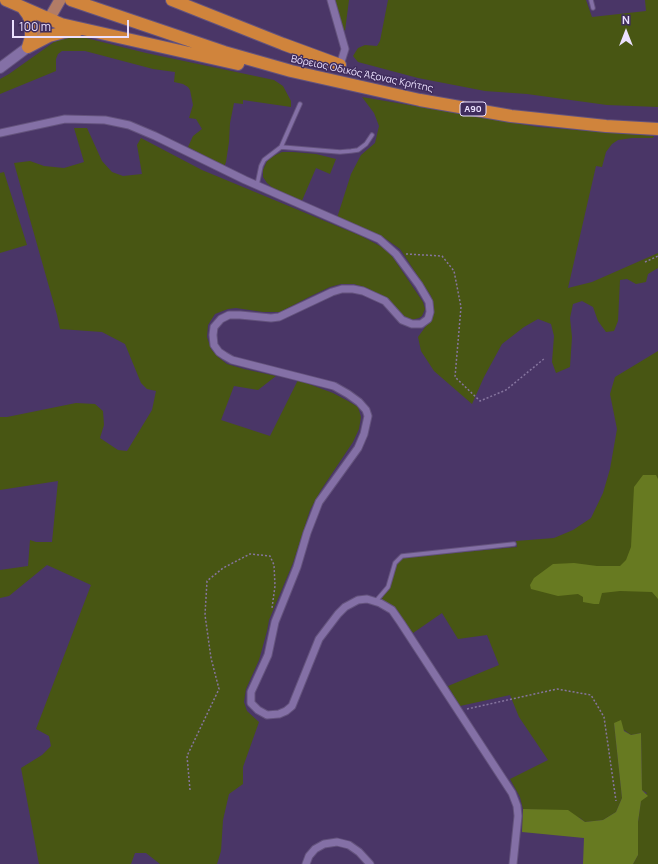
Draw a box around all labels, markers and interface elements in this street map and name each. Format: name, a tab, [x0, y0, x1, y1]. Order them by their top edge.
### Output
scale bar	[14, 12, 131, 38]
north arrow	[606, 12, 646, 52]
text: N	[622, 12, 630, 27]
text: 100 m	[19, 18, 51, 35]
street label: Βόρειος Οδικός Άξονας Κρήτης	[290, 53, 434, 95]
road number: Α90	[460, 102, 486, 116]

